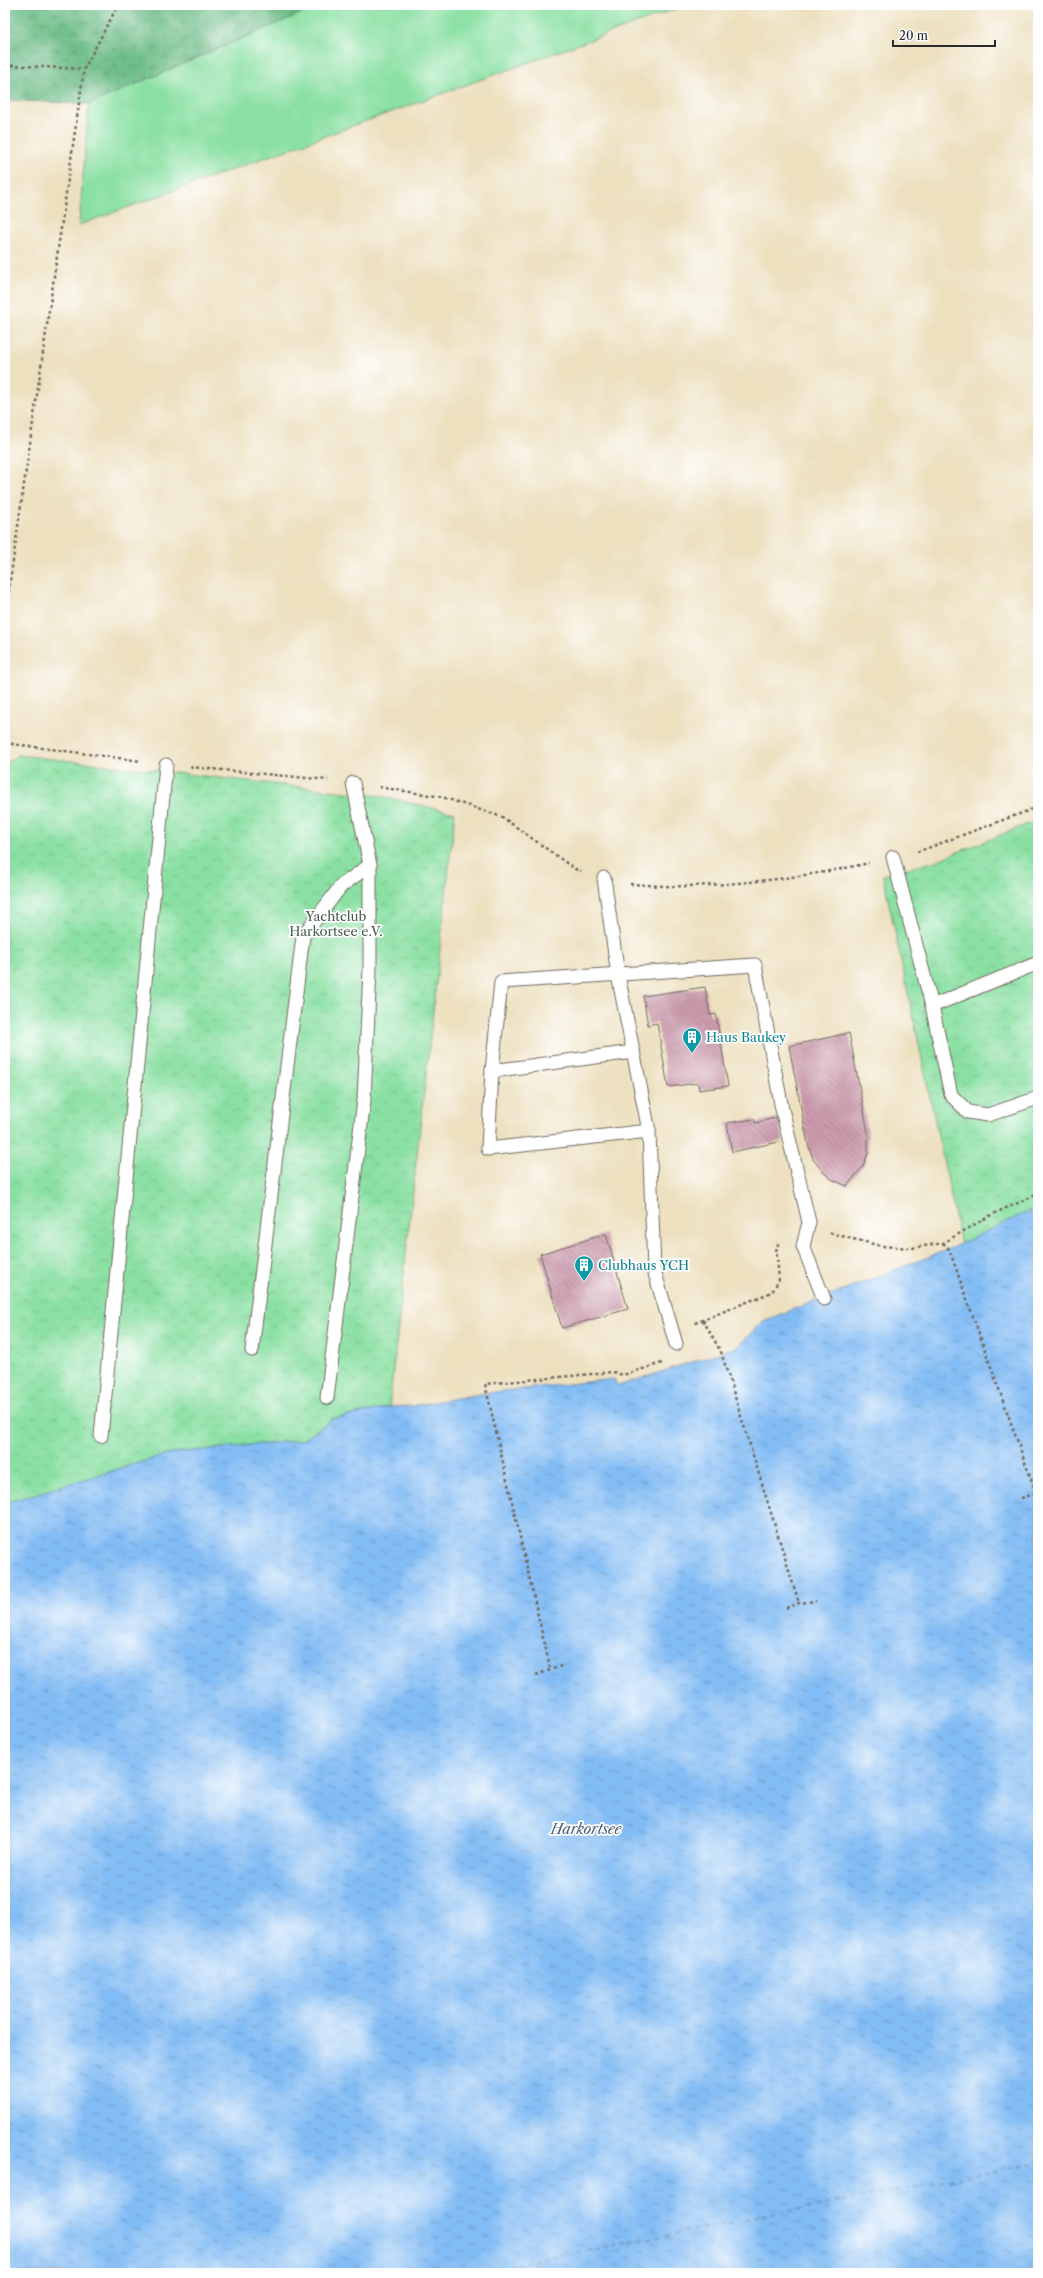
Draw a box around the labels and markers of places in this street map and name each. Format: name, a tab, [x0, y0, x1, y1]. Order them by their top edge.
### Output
building icon: Haus Baukey	[681, 1026, 703, 1054]
place label: Haus Baukey	[706, 1029, 787, 1045]
building icon: Clubhaus YCH	[573, 1254, 595, 1282]
place label: Clubhaus YCH	[598, 1257, 689, 1273]

